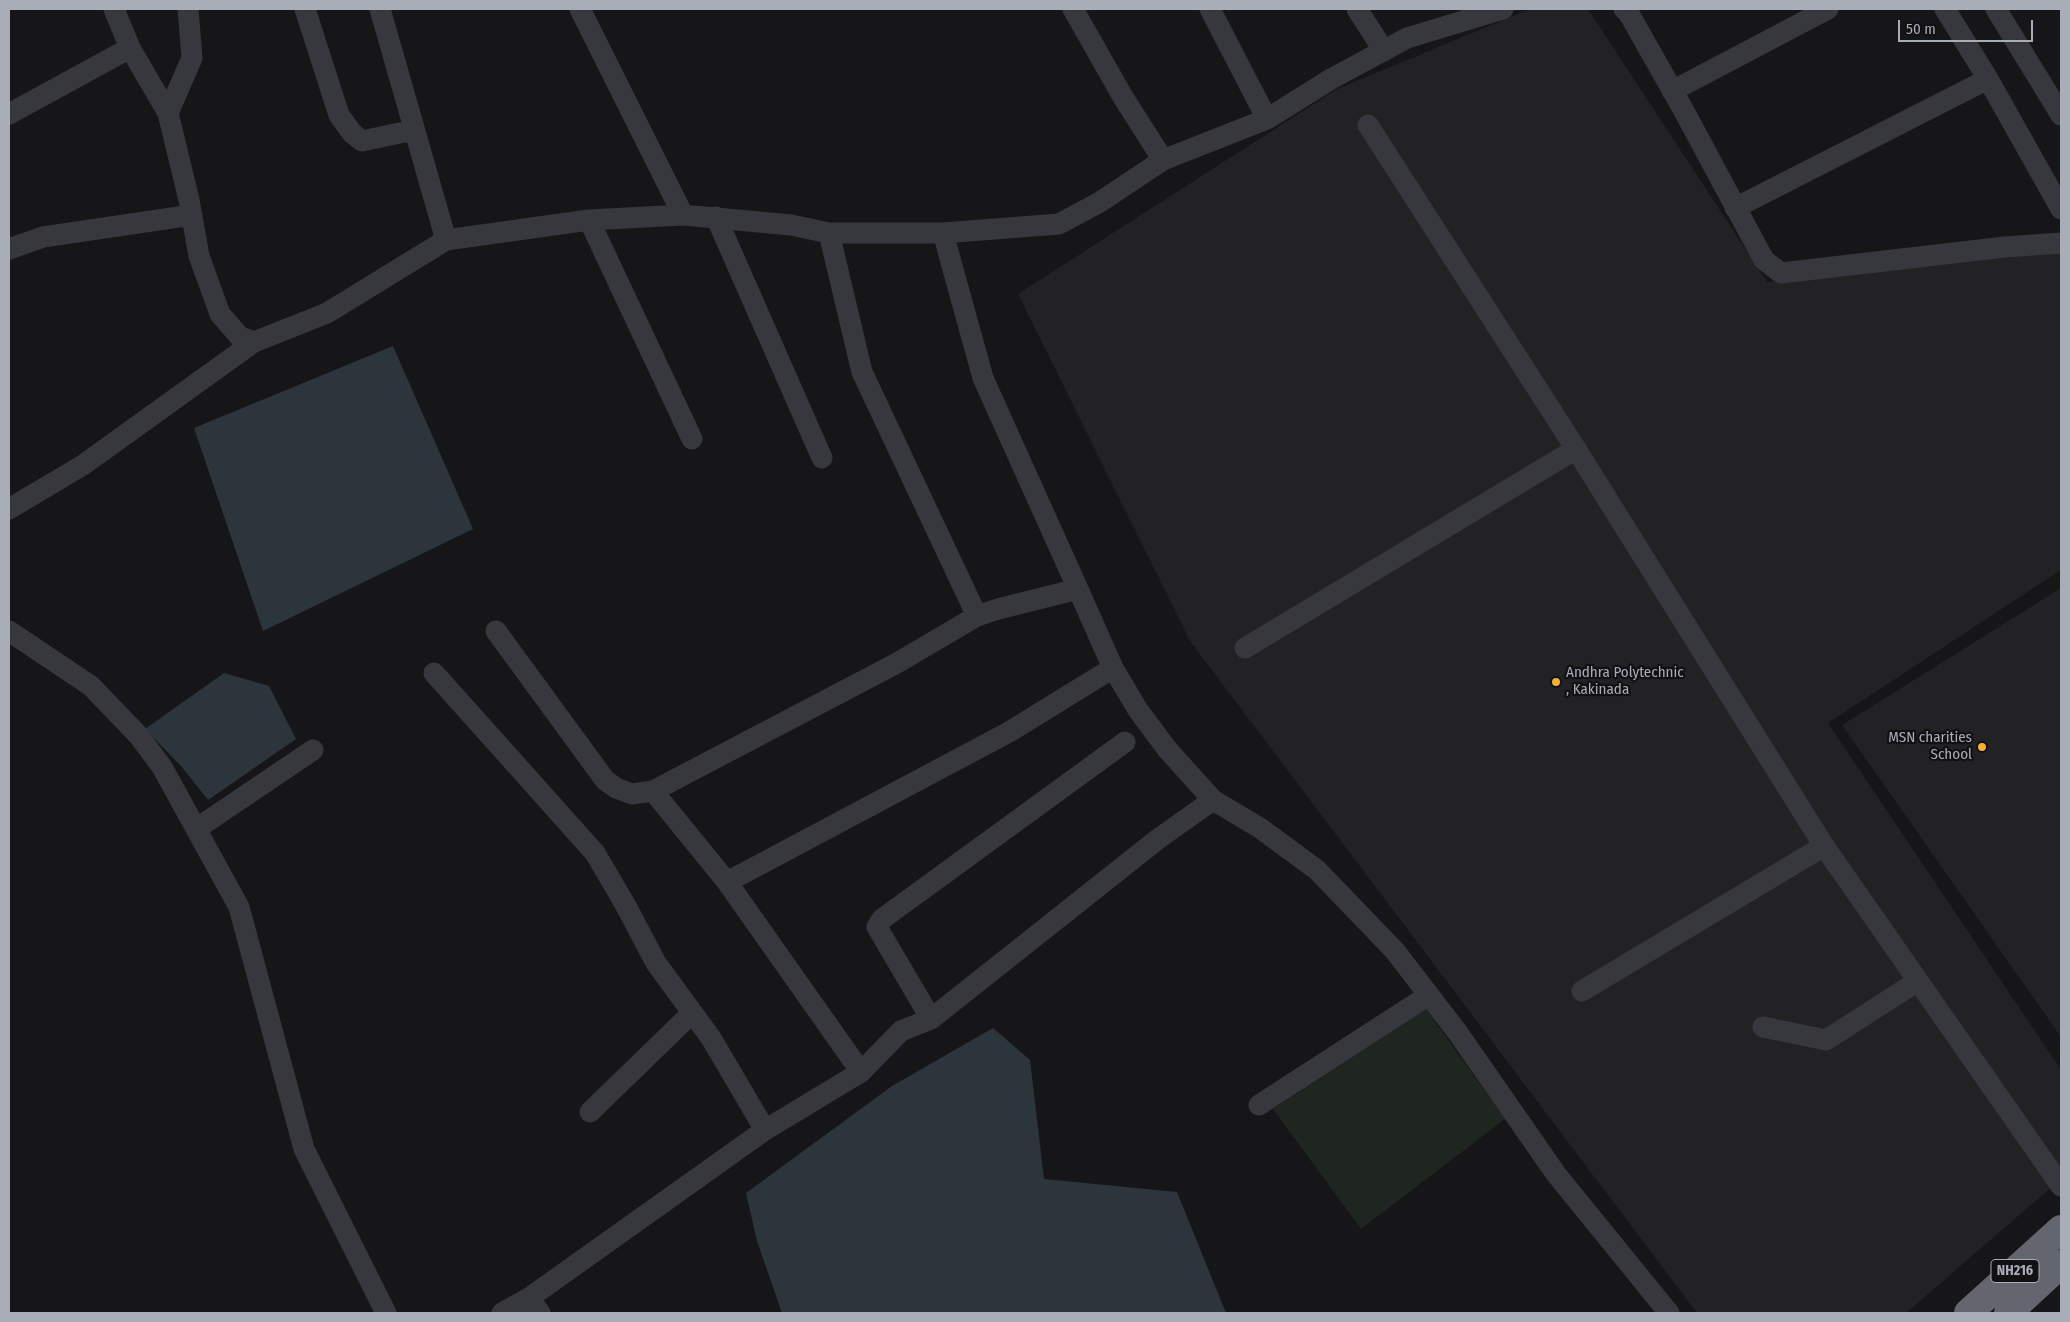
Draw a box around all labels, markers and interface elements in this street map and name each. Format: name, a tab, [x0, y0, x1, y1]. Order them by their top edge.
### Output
scale bar	[1900, 10, 2035, 42]
text: 50 m	[1906, 20, 1936, 38]
place label: Andhra Polytechnic , Kakinada	[1566, 664, 1684, 699]
marker: Andhra Polytechnic , Kakinada	[1550, 676, 1562, 688]
place label: MSN charities School	[1888, 729, 1972, 764]
marker: MSN charities School	[1976, 741, 1988, 753]
road number: NH216	[1991, 1260, 2039, 1282]

